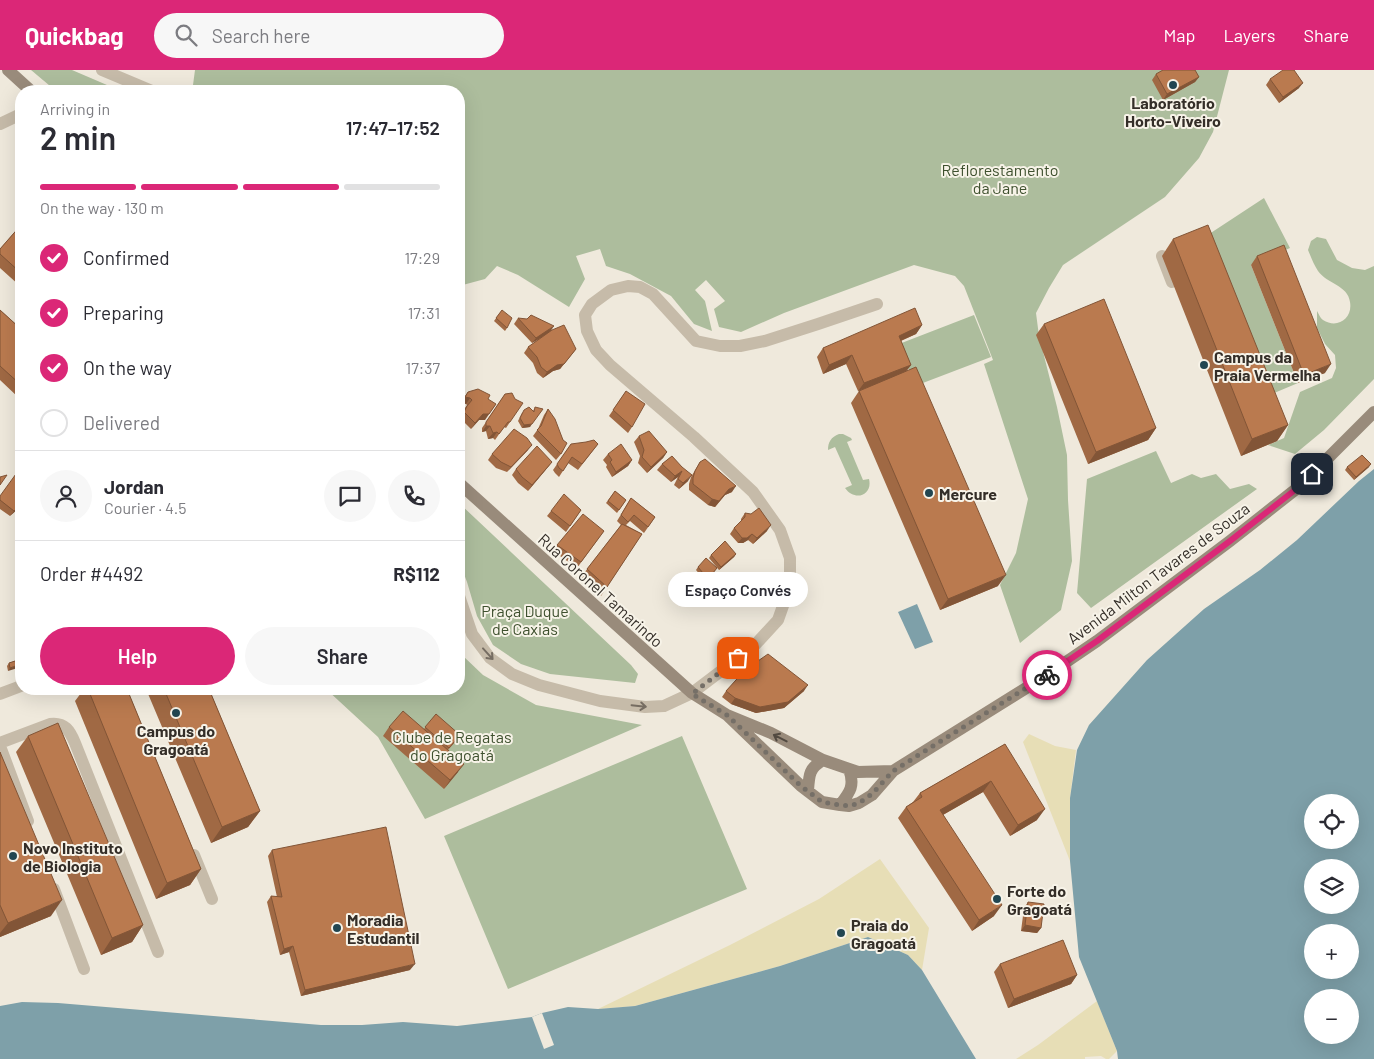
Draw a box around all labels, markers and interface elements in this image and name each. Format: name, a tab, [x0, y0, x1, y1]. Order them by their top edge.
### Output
search box	[154, 13, 504, 58]
text: Quickbag	[25, 21, 124, 50]
icon: search	[172, 21, 200, 49]
text: Search here	[212, 24, 310, 47]
text: Map	[1163, 24, 1195, 46]
text: Layers	[1223, 24, 1276, 46]
text: Share	[1304, 24, 1349, 46]
marker: Laboratório Horto-Viveiro	[1167, 79, 1179, 91]
place label: Laboratório Horto-Viveiro	[1125, 93, 1221, 130]
text: Arriving in	[40, 99, 110, 118]
text: 17:47–17:52	[346, 116, 440, 139]
text: 2 min	[40, 118, 116, 156]
park label: Reflorestamento da Jane	[942, 160, 1058, 197]
text: On the way · 130 m	[40, 198, 164, 217]
icon: check	[40, 244, 68, 272]
text: Confirmed	[83, 246, 170, 269]
text: 17:29	[404, 248, 440, 267]
icon: check	[40, 299, 68, 327]
text: Preparing	[83, 301, 164, 324]
text: 17:31	[408, 303, 440, 322]
place label: Campus da Praia Vermelha	[1214, 347, 1321, 384]
icon: check	[40, 354, 68, 382]
text: On the way	[83, 356, 172, 379]
text: 17:37	[406, 358, 440, 377]
marker: Campus da Praia Vermelha	[1198, 359, 1210, 371]
text: Delivered	[83, 411, 160, 434]
pin	[1291, 453, 1333, 495]
icon: home	[1298, 460, 1326, 488]
button: person	[40, 470, 92, 522]
button: chat	[324, 470, 376, 522]
button: phone	[388, 470, 440, 522]
text: Jordan	[104, 475, 164, 498]
place label: Mercure	[939, 484, 997, 503]
marker: Mercure	[923, 487, 935, 499]
text: Courier · 4.5	[104, 498, 187, 517]
street label: Avenida Milton Tavares de Souza	[1063, 498, 1253, 648]
street label: Rua Coronel Tamarindo	[535, 529, 667, 651]
text: Order #4492	[40, 562, 143, 585]
text: R$112	[393, 562, 440, 585]
callout: Espaço Convés	[668, 573, 808, 608]
text: Espaço Convés	[685, 580, 791, 599]
park label: Praça Duque de Caxias	[481, 601, 569, 638]
button: Help	[40, 627, 235, 685]
button: Share	[245, 627, 440, 685]
pin	[717, 637, 759, 679]
icon: bag	[724, 644, 752, 672]
one-way arrow	[483, 648, 494, 661]
courier	[1022, 650, 1072, 700]
icon: bike	[1033, 661, 1061, 689]
one-way arrow	[630, 701, 646, 711]
marker: Campus do Gragoatá	[170, 707, 182, 719]
place label: Campus do Gragoatá	[137, 721, 215, 758]
park label: Clube de Regatas do Gragoatá	[392, 727, 512, 764]
one-way arrow	[773, 733, 788, 742]
map controls	[1304, 794, 1359, 1044]
button: locate	[1304, 794, 1359, 849]
place label: Novo Instituto de Biologia	[23, 838, 123, 875]
marker: Novo Instituto de Biologia	[7, 850, 19, 862]
button: layers	[1304, 859, 1359, 914]
place label: Forte do Gragoatá	[1007, 881, 1072, 918]
marker: Forte do Gragoatá	[991, 893, 1003, 905]
place label: Moradia Estudantil	[347, 910, 420, 947]
place label: Praia do Gragoatá	[851, 915, 916, 952]
marker: Moradia Estudantil	[331, 922, 343, 934]
button: +	[1304, 924, 1359, 979]
marker: Praia do Gragoatá	[835, 927, 847, 939]
button: −	[1304, 989, 1359, 1044]

